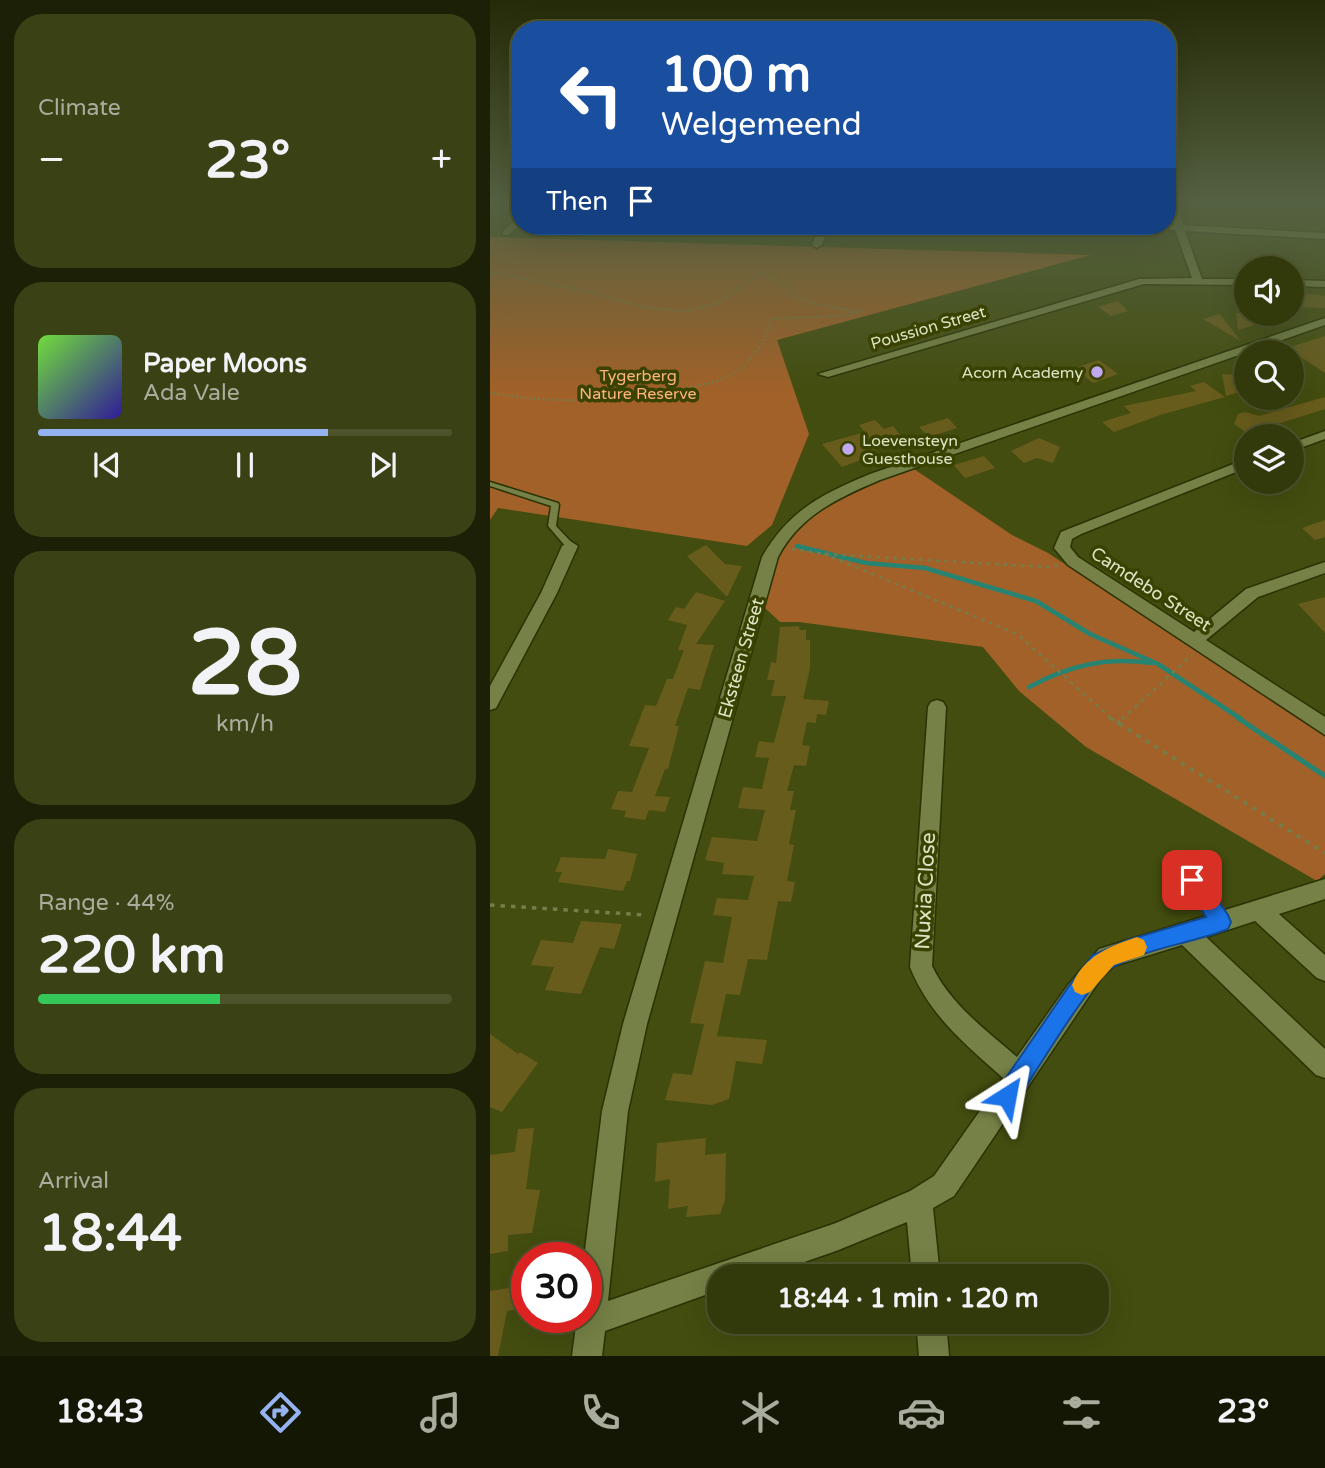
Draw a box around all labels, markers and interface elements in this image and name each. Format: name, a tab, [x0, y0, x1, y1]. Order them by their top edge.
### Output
text: 100 m	[661, 46, 811, 105]
icon: left	[546, 49, 637, 140]
text: Climate	[38, 94, 121, 122]
text: Welgemeend	[661, 106, 862, 144]
text: 23°	[205, 129, 290, 192]
text: −	[38, 137, 65, 183]
text: +	[431, 137, 452, 183]
icon: arrive	[622, 182, 660, 220]
text: Then	[546, 186, 608, 217]
map controls	[1234, 256, 1304, 494]
button: sound	[1234, 256, 1304, 326]
street label: Poussion Street	[868, 302, 988, 354]
button: search	[1234, 340, 1304, 410]
text: Paper Moons	[143, 348, 307, 379]
place label: Acorn Academy	[961, 363, 1083, 383]
marker: Acorn Academy	[1089, 364, 1105, 380]
park label: Tygerberg Nature Reserve	[579, 366, 697, 404]
text: Ada Vale	[143, 379, 240, 407]
button: layers	[1234, 424, 1304, 494]
place label: Loevensteyn Guesthouse	[862, 431, 958, 469]
marker: Loevensteyn Guesthouse	[840, 441, 856, 457]
icon: previous	[88, 446, 126, 484]
icon: pause	[226, 446, 264, 484]
icon: next	[364, 446, 402, 484]
street label: Camdebo Street	[1087, 542, 1215, 636]
street label: Eksteen Street	[713, 595, 769, 721]
text: 28	[188, 609, 302, 719]
text: km/h	[216, 710, 274, 738]
street label: Nuxia Close	[910, 832, 941, 950]
pin	[1162, 850, 1222, 910]
icon: arrive	[1173, 861, 1211, 899]
text: Range · 44%	[38, 889, 174, 917]
text: 220 km	[38, 924, 226, 987]
position arrow	[970, 1059, 1044, 1133]
text: Arrival	[38, 1167, 109, 1195]
text: 18:44	[38, 1202, 182, 1265]
speed limit sign: 30	[511, 1242, 602, 1333]
text: 18:44 · 1 min · 120 m	[777, 1283, 1039, 1314]
icon: directions	[256, 1388, 305, 1437]
icon: music	[416, 1388, 465, 1437]
icon: phone	[576, 1388, 625, 1437]
icon: climate	[736, 1388, 785, 1437]
icon: car	[897, 1388, 946, 1437]
icon: filters	[1057, 1388, 1106, 1437]
text: 18:43	[56, 1393, 144, 1431]
text: 23°	[1217, 1393, 1269, 1431]

